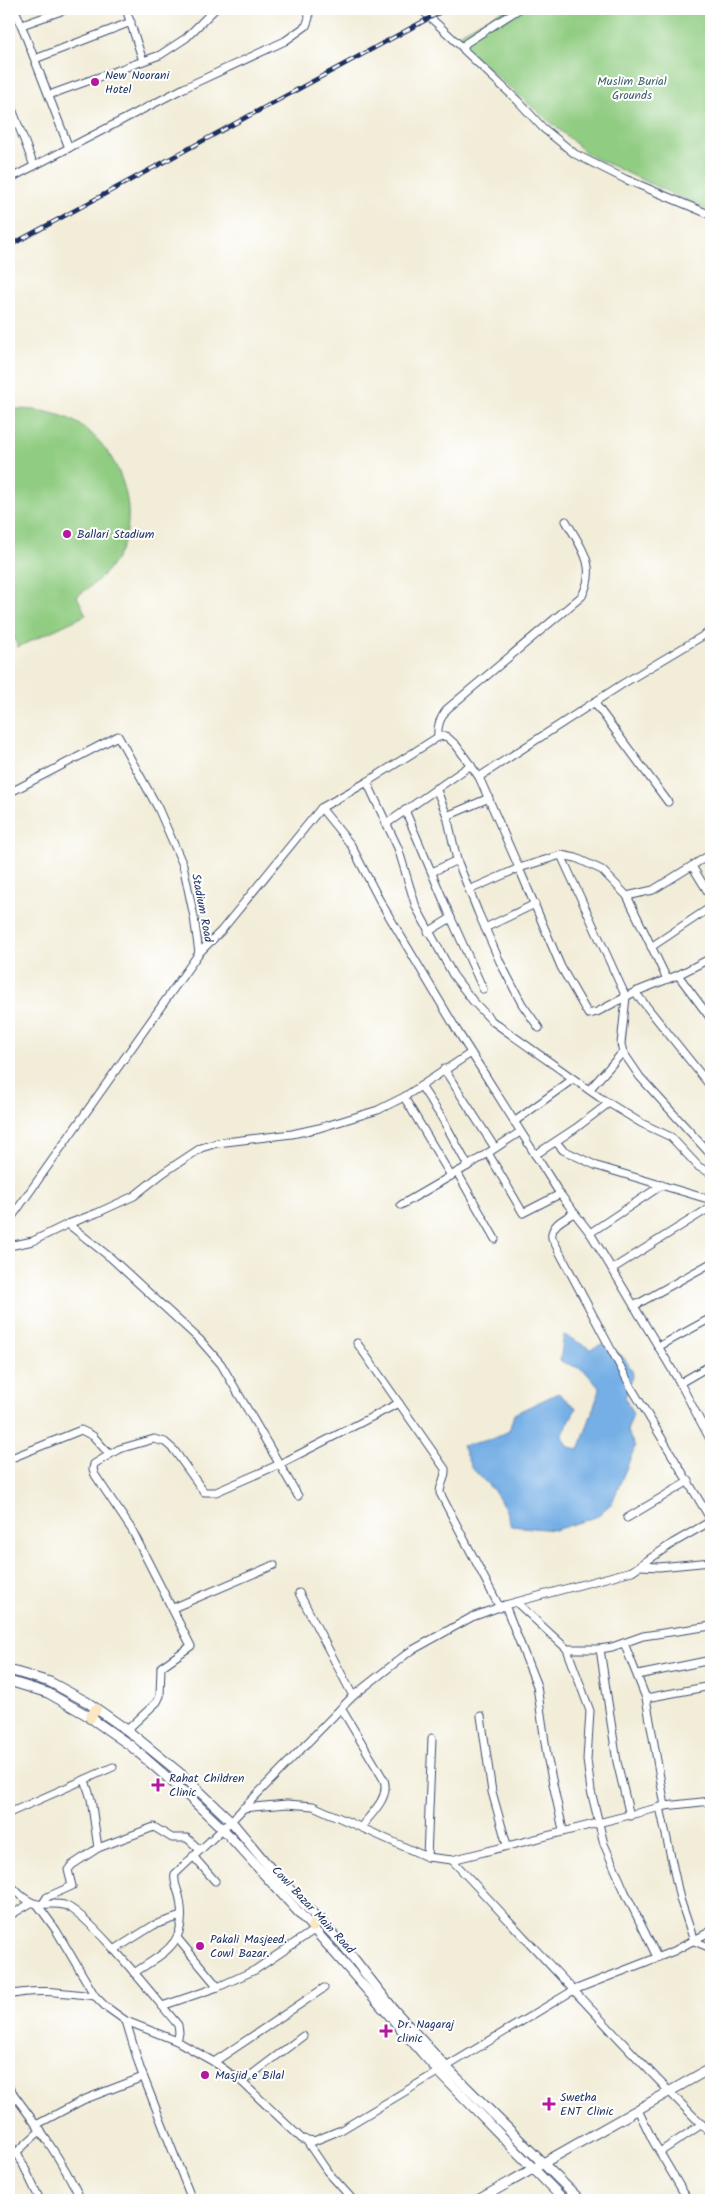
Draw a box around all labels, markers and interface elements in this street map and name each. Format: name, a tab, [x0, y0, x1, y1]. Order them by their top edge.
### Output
place label: New Noorani Hotel	[105, 66, 170, 99]
park label: Muslim Burial Grounds	[597, 72, 667, 105]
marker: New Noorani Hotel	[89, 76, 101, 88]
place label: Ballari Stadium	[77, 525, 155, 544]
marker: Ballari Stadium	[61, 528, 73, 540]
street label: Stadium Road	[186, 872, 218, 945]
place label: Rahat Children Clinic	[169, 1769, 244, 1802]
marker: Rahat Children Clinic	[151, 1778, 165, 1792]
street label: Cowl Bazar Main Road	[267, 1862, 360, 1959]
place label: Pakali Masjeed. Cowl Bazar.	[210, 1930, 287, 1963]
marker: Pakali Masjeed. Cowl Bazar.	[194, 1940, 206, 1952]
place label: Dr. Nagaraj clinic	[397, 2015, 455, 2048]
marker: Dr. Nagaraj clinic	[379, 2024, 393, 2038]
place label: Masjid e Bilal	[215, 2066, 284, 2085]
marker: Masjid e Bilal	[199, 2069, 211, 2081]
place label: Swetha ENT Clinic	[560, 2088, 614, 2121]
marker: Swetha ENT Clinic	[542, 2097, 556, 2111]

